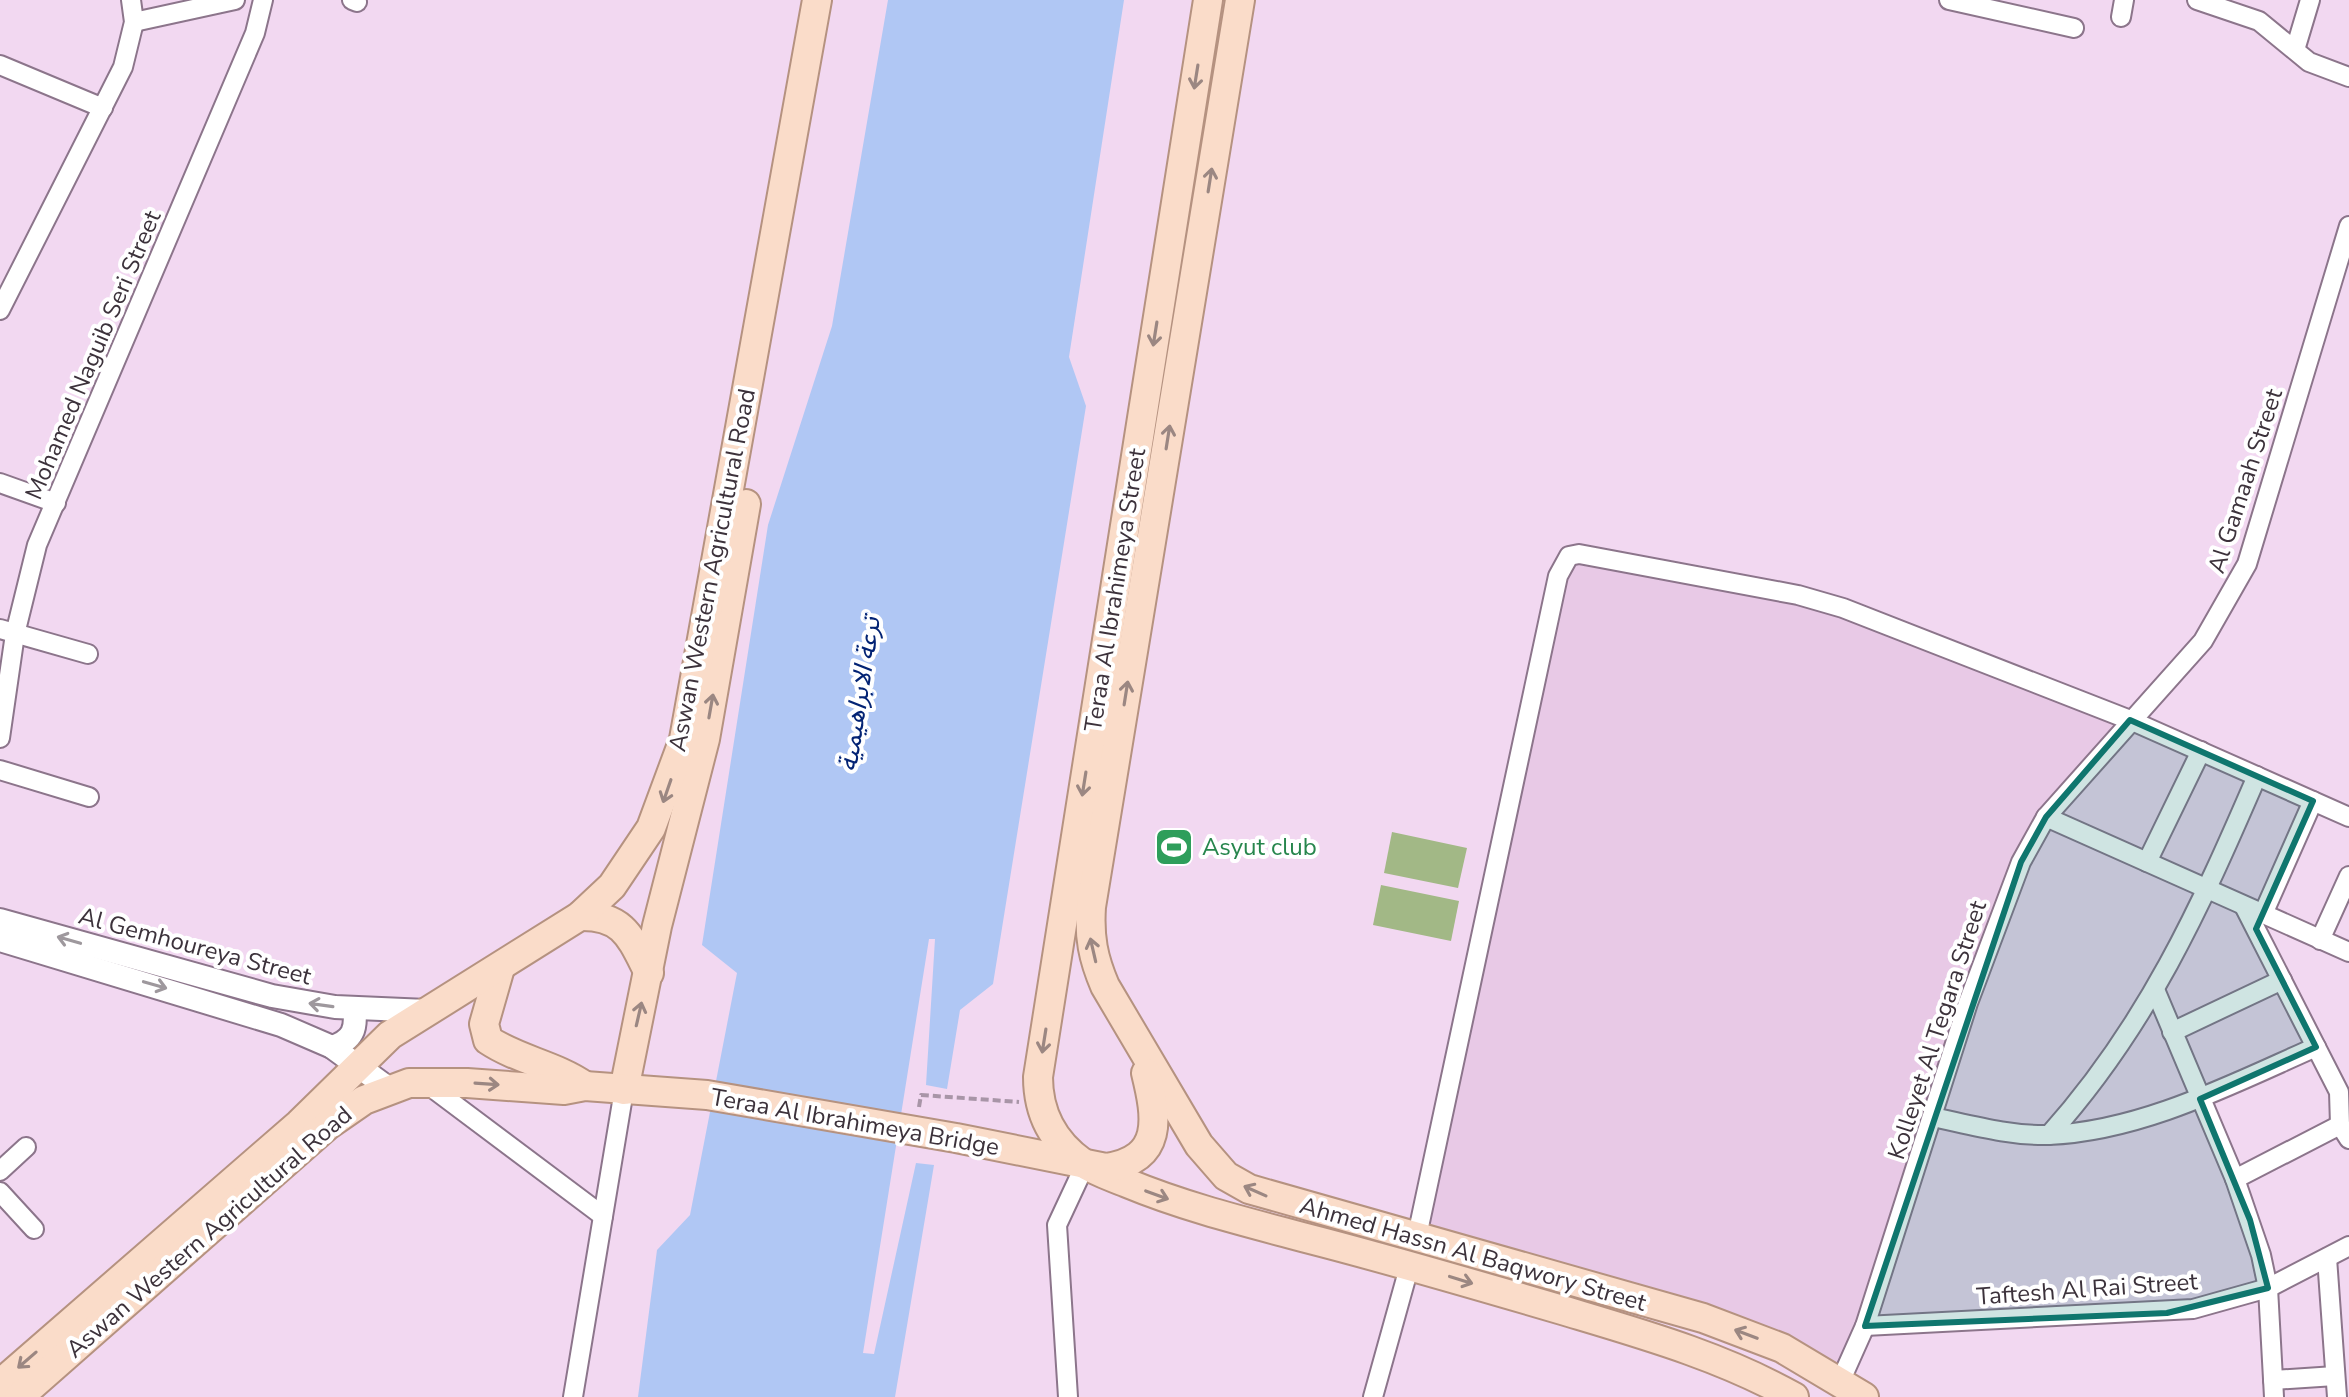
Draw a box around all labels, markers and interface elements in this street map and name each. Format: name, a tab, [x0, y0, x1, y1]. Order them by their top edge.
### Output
one-way arrow	[1187, 64, 1202, 89]
one-way arrow	[1204, 168, 1219, 194]
street label: Mohamed Naguib Seri Street	[18, 205, 169, 504]
one-way arrow	[1147, 321, 1162, 346]
street label: Al Gamaah Street	[2200, 384, 2290, 577]
street label: Aswan Western Agricultural Road	[661, 386, 763, 754]
one-way arrow	[1161, 425, 1176, 450]
street label: Teraa Al Ibrahimeya Street	[1077, 445, 1153, 734]
water label: ترعة الابراهيمية	[830, 611, 890, 774]
one-way arrow	[1119, 681, 1134, 707]
one-way arrow	[704, 694, 719, 719]
one-way arrow	[1076, 771, 1091, 796]
one-way arrow	[658, 779, 673, 804]
sports icon: Asyut club	[1153, 826, 1195, 868]
place label: Asyut club	[1202, 831, 1317, 863]
street label: Kolleyet Al Tegara Street	[1880, 896, 1994, 1163]
street label: Al Gemhoureya Street	[75, 900, 315, 993]
one-way arrow	[57, 931, 83, 946]
one-way arrow	[1085, 938, 1100, 964]
one-way arrow	[142, 979, 168, 994]
one-way arrow	[309, 997, 334, 1012]
one-way arrow	[632, 1001, 647, 1027]
one-way arrow	[1036, 1028, 1051, 1053]
one-way arrow	[473, 1077, 500, 1092]
street label: Teraa Al Ibrahimeya Bridge	[708, 1081, 1002, 1163]
street label: Aswan Western Agricultural Road	[59, 1099, 359, 1365]
one-way arrow	[1243, 1182, 1268, 1197]
one-way arrow	[1144, 1188, 1169, 1203]
street label: Ahmed Hassn Al Baqwory Street	[1296, 1189, 1650, 1319]
street label: Taftesh Al Rai Street	[1975, 1265, 2199, 1313]
one-way arrow	[1448, 1274, 1473, 1288]
one-way arrow	[1734, 1326, 1759, 1341]
one-way arrow	[18, 1351, 38, 1369]

